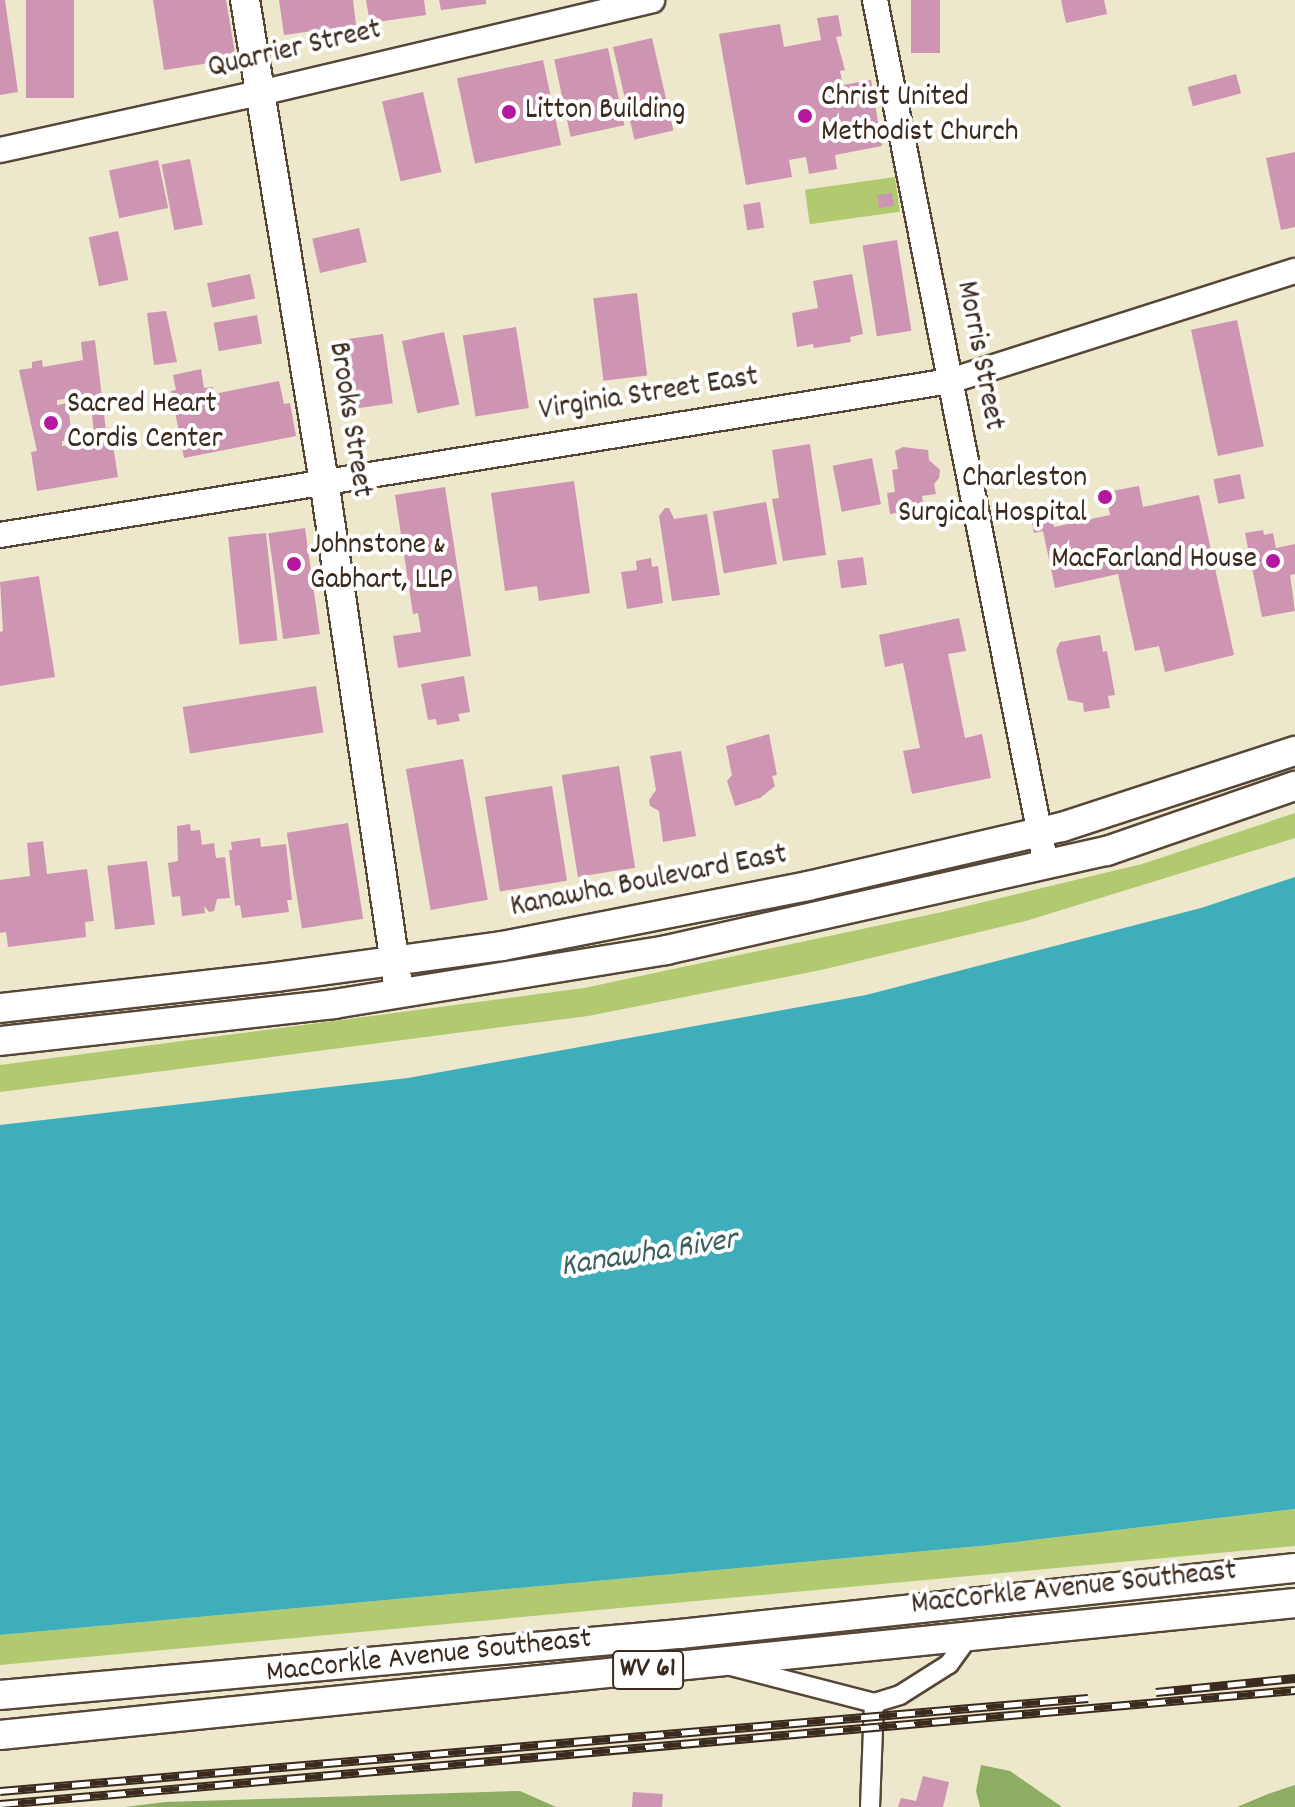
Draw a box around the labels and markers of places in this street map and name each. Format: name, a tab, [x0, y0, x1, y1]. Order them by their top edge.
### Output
place label: Christ United Methodist Church	[821, 81, 1018, 152]
place label: Litton Building	[525, 94, 685, 130]
marker: Litton Building	[500, 103, 518, 121]
marker: Christ United Methodist Church	[796, 107, 814, 125]
place label: Sacred Heart Cordis Center	[67, 388, 223, 458]
marker: Sacred Heart Cordis Center	[42, 414, 60, 432]
place label: Charleston Surgical Hospital	[898, 462, 1087, 532]
marker: Charleston Surgical Hospital	[1094, 486, 1116, 508]
place label: Johnstone & Gabhart, LLP	[310, 529, 453, 600]
place label: MacFarland House	[1051, 543, 1257, 579]
marker: MacFarland House	[1264, 552, 1282, 570]
marker: Johnstone & Gabhart, LLP	[285, 555, 303, 573]

